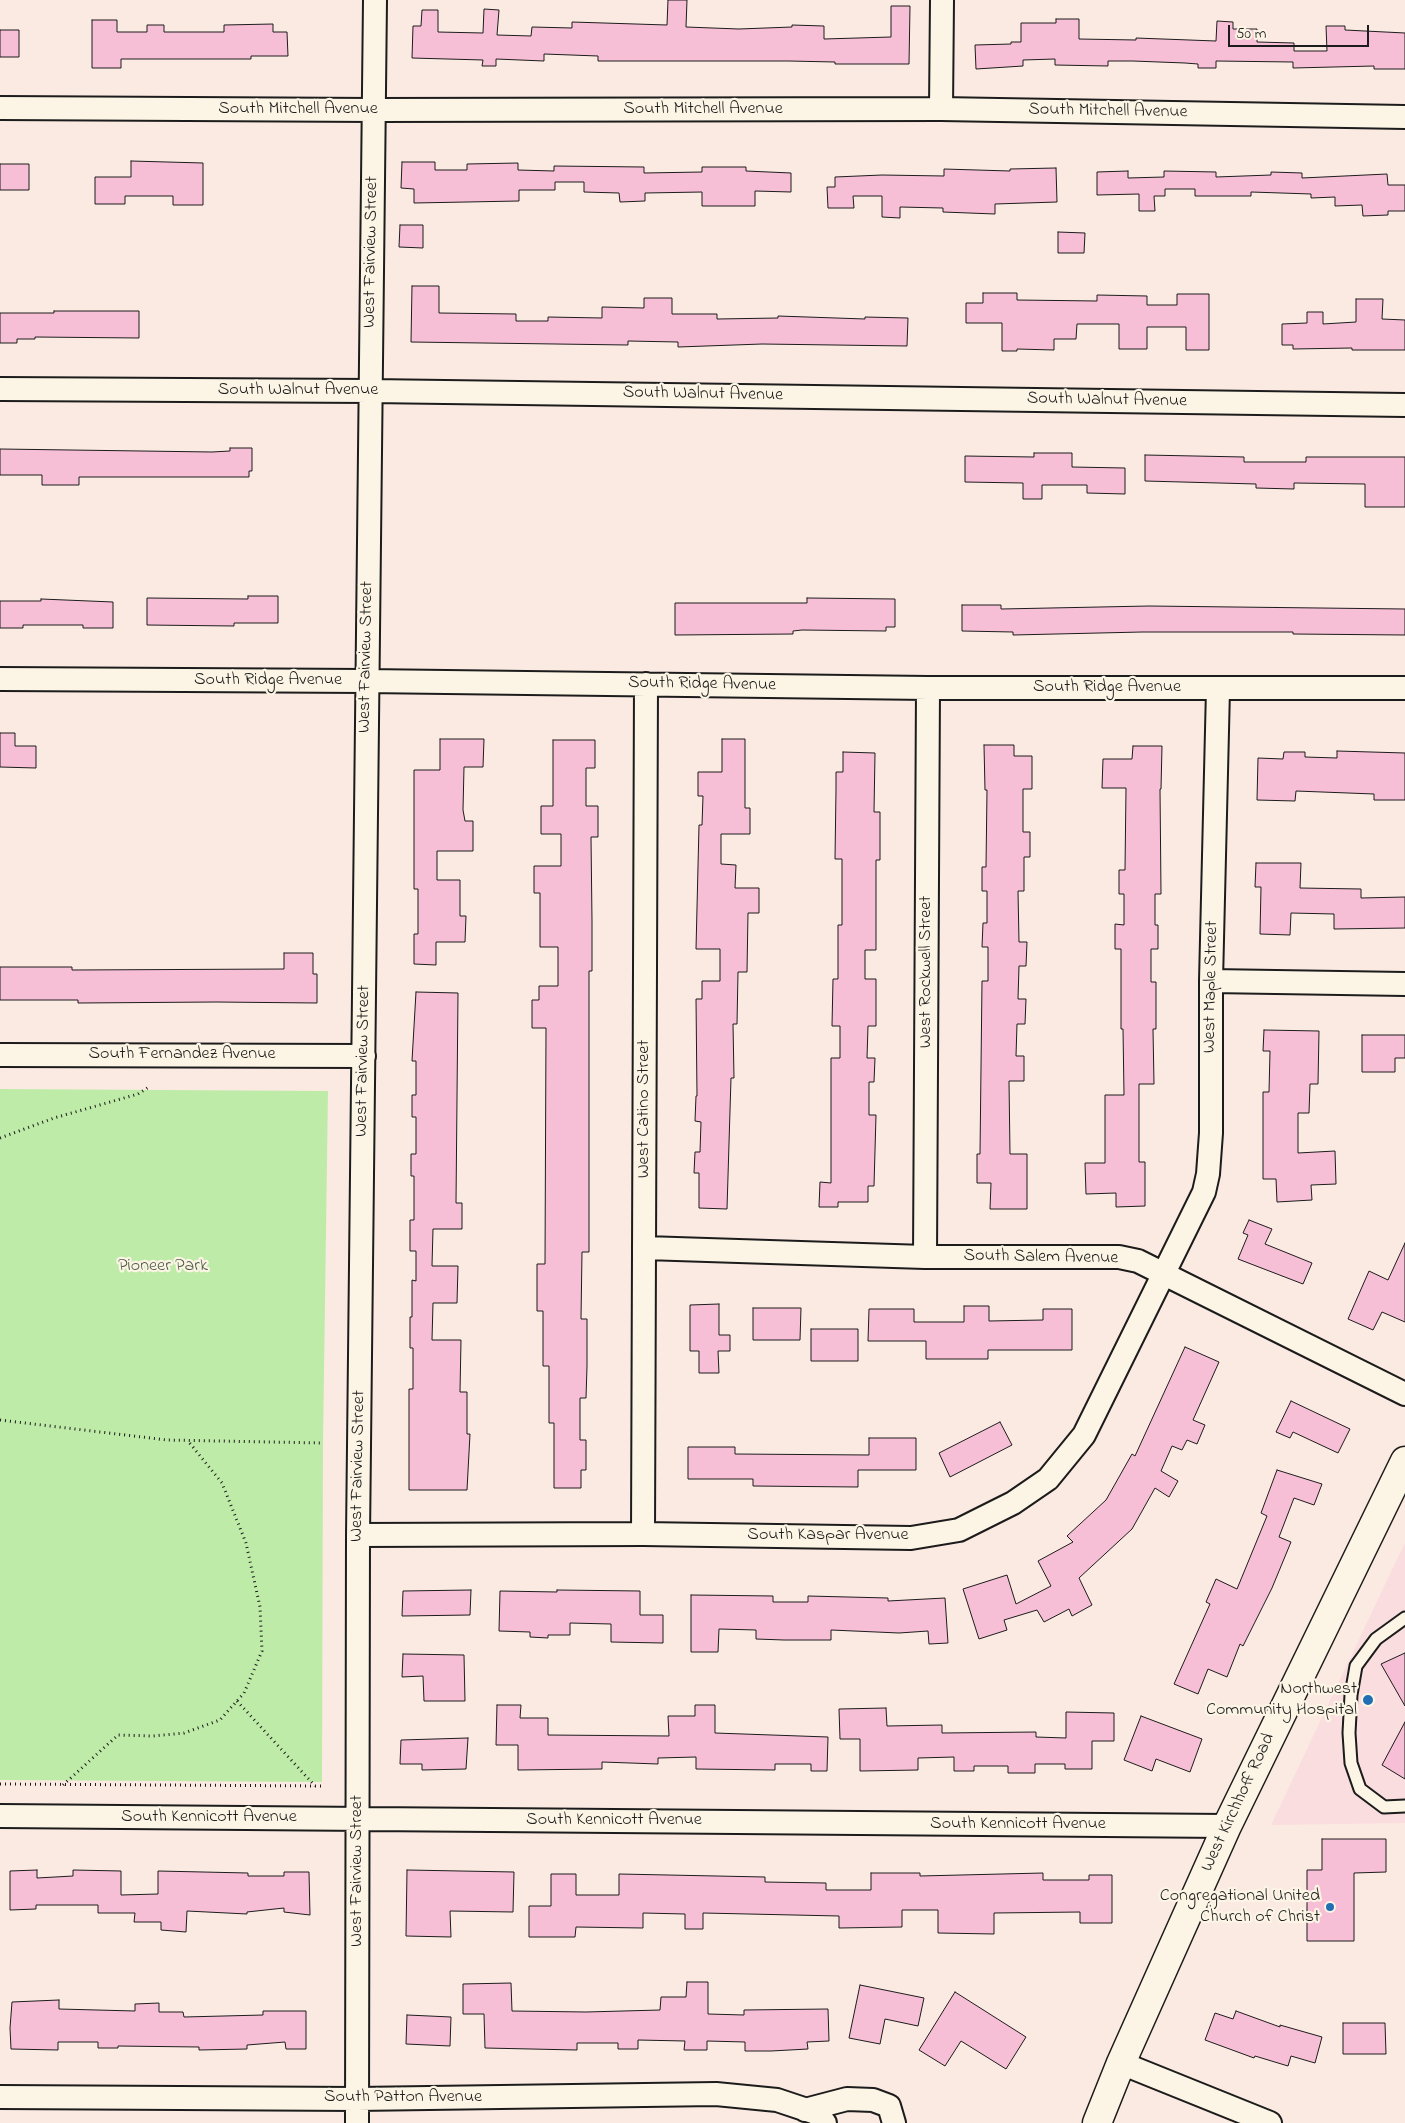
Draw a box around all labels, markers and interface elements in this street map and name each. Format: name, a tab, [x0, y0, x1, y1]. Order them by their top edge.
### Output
scale bar	[1230, 15, 1371, 47]
text: 50 m	[1236, 23, 1266, 45]
street label: South Mitchell Avenue	[218, 99, 378, 121]
street label: South Mitchell Avenue	[623, 99, 783, 121]
street label: South Mitchell Avenue	[1028, 100, 1188, 124]
street label: West Fairview Street	[360, 176, 384, 328]
street label: South Walnut Avenue	[218, 380, 378, 402]
street label: South Walnut Avenue	[623, 383, 783, 407]
street label: South Walnut Avenue	[1027, 389, 1187, 413]
street label: West Fairview Street	[355, 581, 379, 733]
street label: South Ridge Avenue	[194, 670, 342, 692]
street label: South Ridge Avenue	[628, 673, 776, 697]
street label: South Ridge Avenue	[1033, 677, 1181, 699]
street label: West Rockwell Street	[916, 896, 938, 1048]
street label: West Maple Street	[1200, 921, 1224, 1053]
street label: West Fairview Street	[352, 985, 376, 1137]
street label: West Catino Street	[634, 1040, 656, 1178]
street label: South Fernandez Avenue	[88, 1044, 276, 1066]
street label: South Salem Avenue	[963, 1246, 1119, 1270]
park label: Pioneer Park	[118, 1256, 208, 1278]
street label: West Fairview Street	[347, 1390, 371, 1542]
street label: South Kaspar Avenue	[747, 1525, 909, 1547]
place label: Northwest Community Hospital	[1206, 1679, 1357, 1722]
marker: Northwest Community Hospital	[1361, 1693, 1375, 1707]
street label: West Kirchhoff Road	[1197, 1730, 1281, 1876]
street label: West Fairview Street	[347, 1795, 369, 1947]
street label: South Kennicott Avenue	[121, 1807, 297, 1829]
street label: South Kennicott Avenue	[526, 1810, 702, 1832]
street label: South Kennicott Avenue	[930, 1814, 1106, 1836]
place label: Congregational United Church of Christ	[1160, 1886, 1320, 1928]
marker: Congregational United Church of Christ	[1324, 1901, 1336, 1913]
street label: South Patton Avenue	[324, 2087, 482, 2109]

